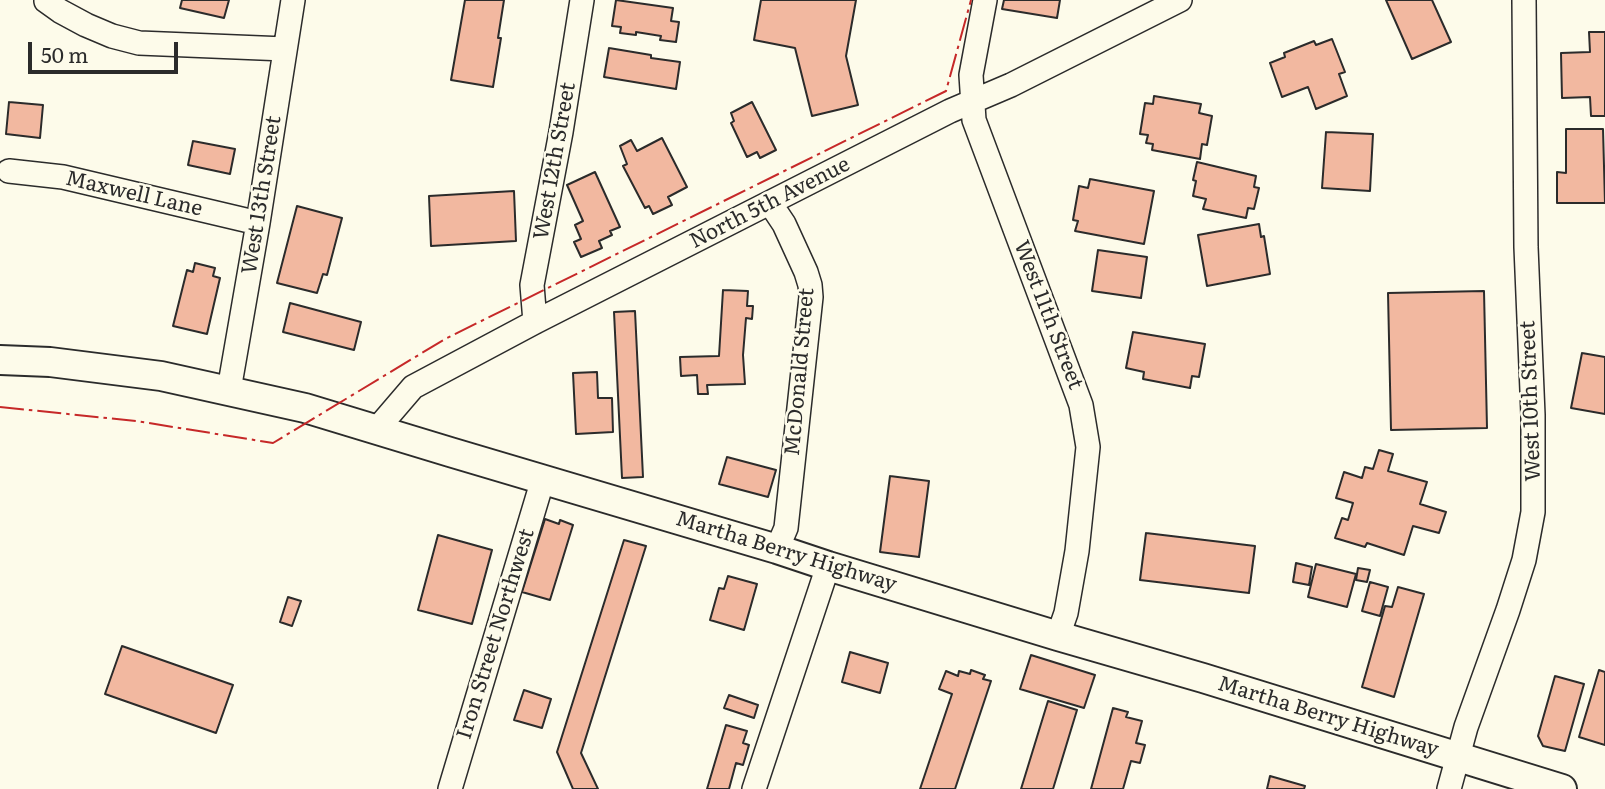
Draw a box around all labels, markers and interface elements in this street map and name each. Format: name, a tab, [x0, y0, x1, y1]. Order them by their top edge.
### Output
scale bar	[32, 28, 182, 72]
text: 50 m	[41, 38, 88, 69]
street label: West 12th Street	[529, 80, 581, 242]
street label: West 13th Street	[237, 114, 287, 276]
street label: North 5th Avenue	[686, 152, 854, 254]
street label: Maxwell Lane	[63, 166, 205, 222]
street label: West 11th Street	[1008, 237, 1088, 393]
street label: McDonald Street	[780, 287, 820, 457]
street label: West 10th Street	[1516, 320, 1546, 482]
street label: Martha Berry Highway	[673, 506, 899, 598]
street label: Iron Street Northwest	[452, 526, 540, 742]
street label: Martha Berry Highway	[1215, 671, 1441, 763]

